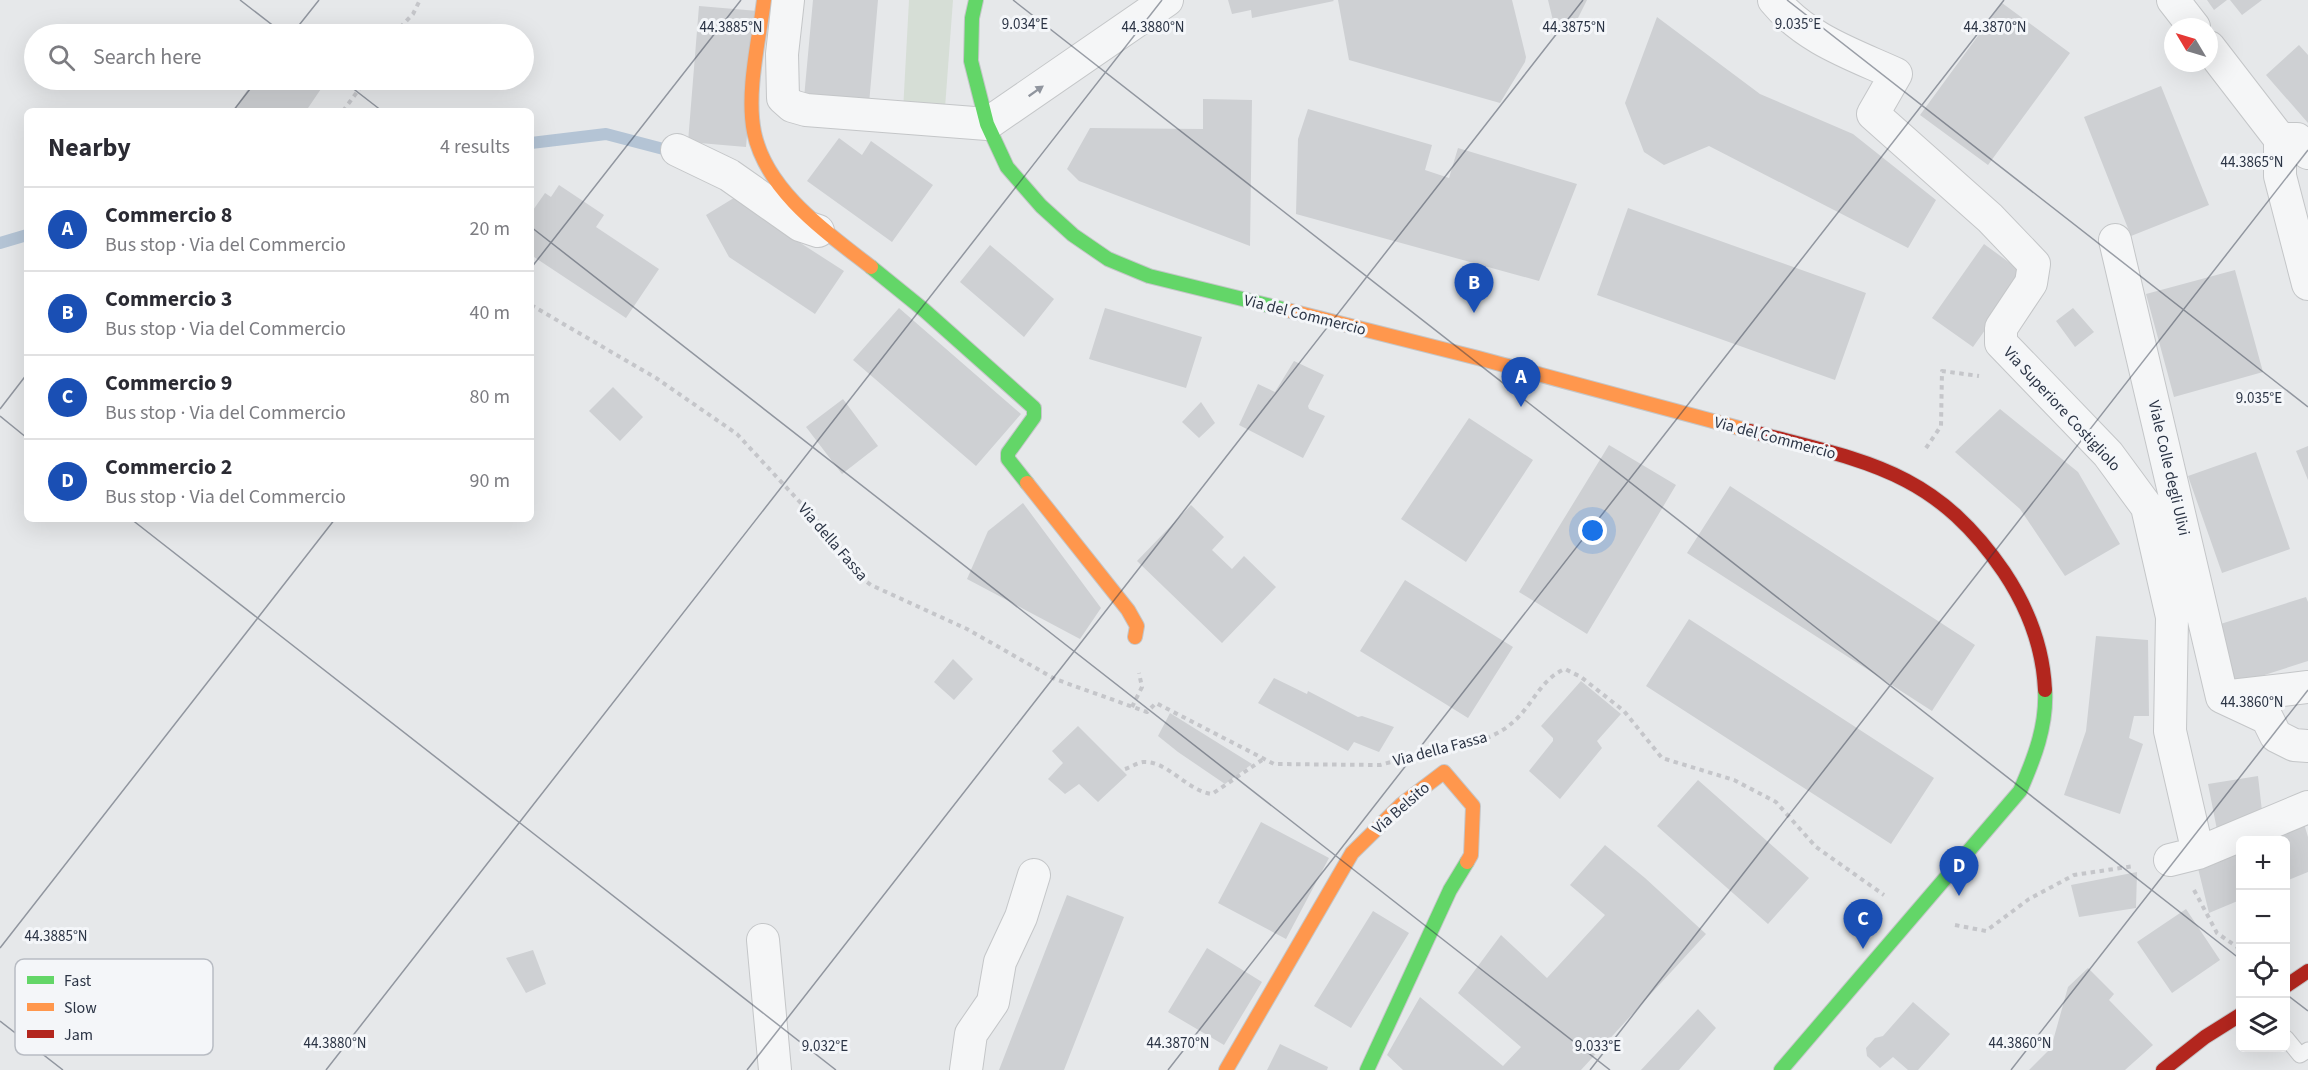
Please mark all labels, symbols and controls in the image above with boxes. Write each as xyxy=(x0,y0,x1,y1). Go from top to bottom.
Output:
text: 9.034°E xyxy=(1002,14,1048,35)
text: 9.035°E xyxy=(1775,14,1821,35)
text: 44.3885°N xyxy=(699,17,763,38)
text: 44.3880°N xyxy=(1121,17,1185,38)
text: 44.3875°N xyxy=(1542,17,1606,38)
text: 44.3870°N xyxy=(1963,17,2027,38)
north arrow xyxy=(2164,18,2218,72)
search box xyxy=(24,24,534,90)
icon: search xyxy=(45,41,78,74)
text: Search here xyxy=(93,41,201,73)
one-way arrow xyxy=(1027,85,1043,97)
text: Nearby xyxy=(48,129,131,166)
text: 4 results xyxy=(440,133,510,161)
text: 44.3865°N xyxy=(2220,152,2284,173)
text: Commercio 8 xyxy=(105,199,232,231)
text: A xyxy=(62,215,73,243)
text: 20 m xyxy=(470,215,510,243)
text: Bus stop · Via del Commercio xyxy=(105,231,346,259)
pin: B xyxy=(1454,264,1494,313)
text: Commercio 3 xyxy=(105,283,232,315)
street label: Via del Commercio xyxy=(1242,289,1368,341)
text: B xyxy=(61,299,74,327)
text: 40 m xyxy=(470,299,510,327)
text: Bus stop · Via del Commercio xyxy=(105,315,346,343)
street label: Via Superiore Costigliolo xyxy=(1998,342,2126,476)
pin: A xyxy=(1502,358,1540,407)
text: Commercio 9 xyxy=(105,367,232,399)
text: C xyxy=(62,383,73,411)
text: 80 m xyxy=(470,383,510,411)
text: 9.035°E xyxy=(2236,388,2282,409)
street label: Viale Colle degli Ulivi xyxy=(2143,398,2195,538)
text: Bus stop · Via del Commercio xyxy=(105,399,346,427)
street label: Via del Commercio xyxy=(1712,411,1838,465)
text: Commercio 2 xyxy=(105,451,232,483)
text: D xyxy=(61,467,74,495)
text: 90 m xyxy=(470,467,510,495)
text: Bus stop · Via del Commercio xyxy=(105,483,346,511)
street label: Via della Fassa xyxy=(793,498,873,586)
your location xyxy=(1578,516,1607,545)
text: 44.3860°N xyxy=(2220,692,2284,713)
street label: Via della Fassa xyxy=(1391,726,1489,772)
street label: Via Belsito xyxy=(1368,777,1434,839)
map controls xyxy=(2236,836,2290,1052)
button: + xyxy=(2236,836,2290,890)
pin: D xyxy=(1940,846,1978,896)
button: − xyxy=(2236,890,2290,944)
pin: C xyxy=(1844,900,1882,949)
text: 44.3885°N xyxy=(24,926,88,947)
button: locate xyxy=(2236,944,2290,998)
legend xyxy=(15,959,213,1055)
text: Fast xyxy=(64,970,92,992)
text: Slow xyxy=(64,997,97,1019)
button: layers xyxy=(2236,998,2290,1052)
text: Jam xyxy=(64,1024,93,1046)
text: 44.3880°N xyxy=(303,1033,367,1054)
text: 44.3870°N xyxy=(1146,1033,1210,1054)
text: 44.3860°N xyxy=(1988,1033,2052,1054)
text: 9.032°E xyxy=(802,1036,848,1057)
text: 9.033°E xyxy=(1575,1036,1621,1057)

